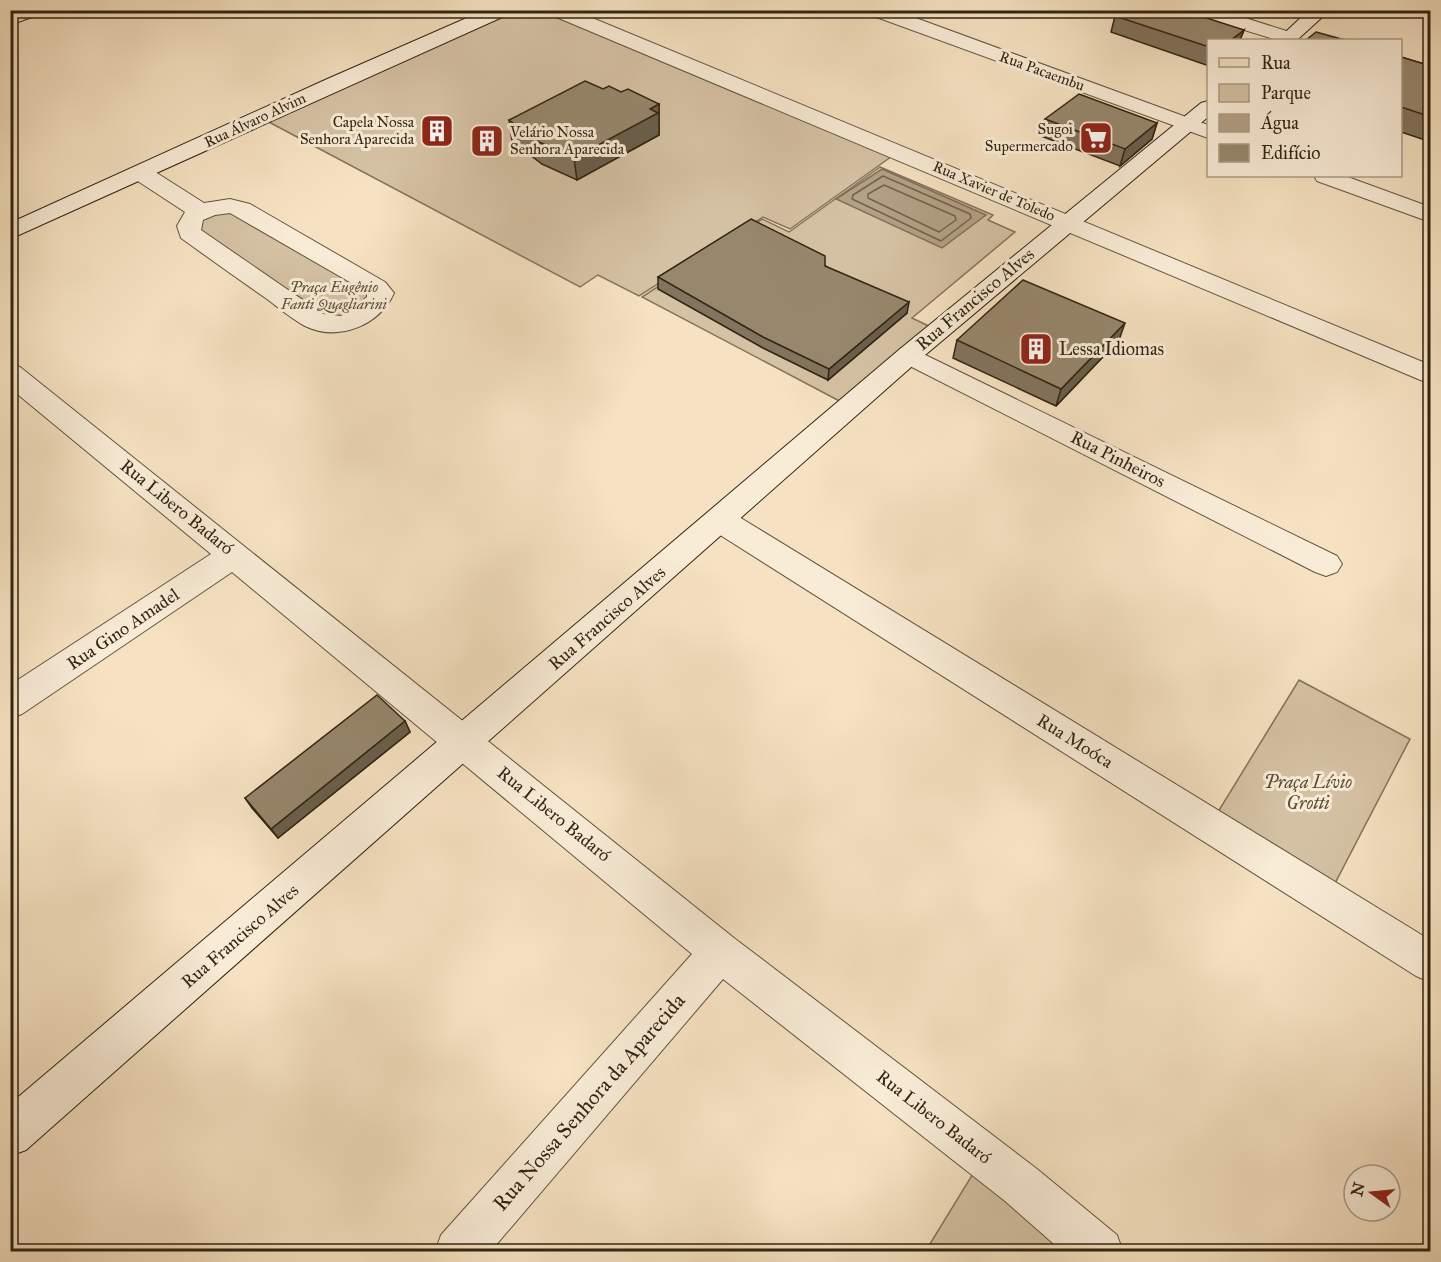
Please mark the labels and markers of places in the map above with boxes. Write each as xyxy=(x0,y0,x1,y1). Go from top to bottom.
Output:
place label: Capela Nossa Senhora Aparecida xyxy=(300,113,415,148)
building icon: Capela Nossa Senhora Aparecida xyxy=(419,113,455,149)
place label: Sugoi Supermercado xyxy=(985,120,1073,155)
supermarket icon: Sugoi Supermercado xyxy=(1078,120,1114,156)
building icon: Velário Nossa Senhora Aparecida xyxy=(469,123,505,159)
place label: Velário Nossa Senhora Aparecida xyxy=(509,123,625,158)
building icon: Lessa Idiomas xyxy=(1018,331,1054,367)
place label: Lessa Idiomas xyxy=(1059,338,1164,360)

